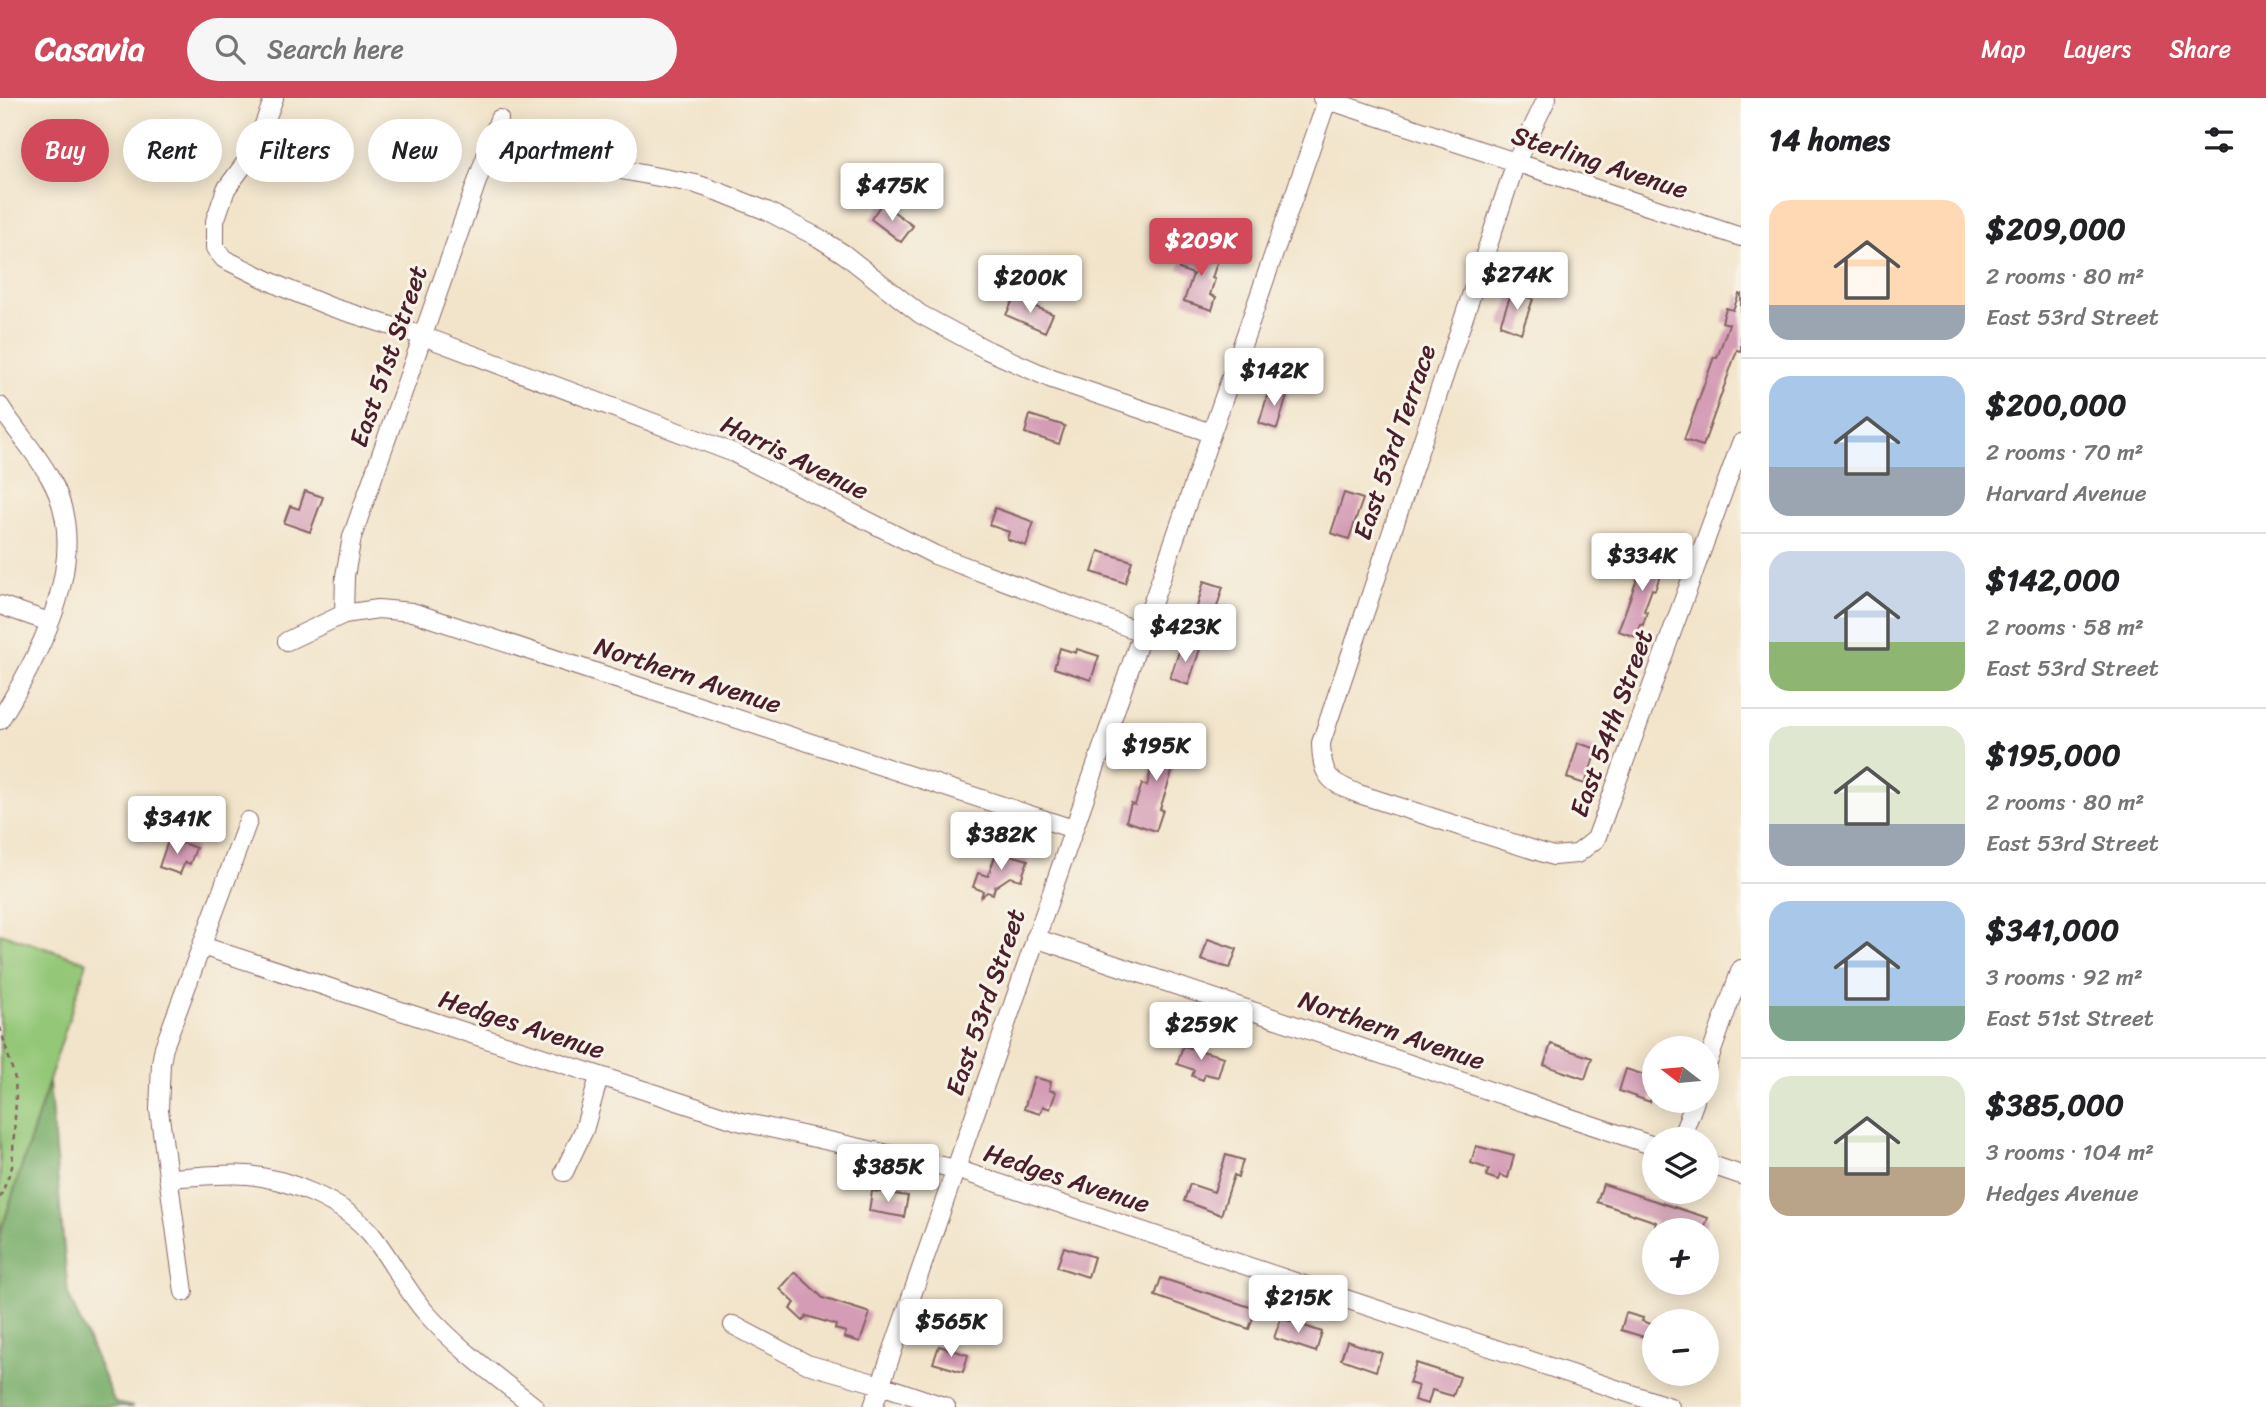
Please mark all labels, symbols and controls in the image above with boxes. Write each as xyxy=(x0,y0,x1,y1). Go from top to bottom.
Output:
search box xyxy=(187,18,677,81)
text: Casavia xyxy=(35,20,145,78)
text: Search here xyxy=(267,26,404,72)
text: Map xyxy=(1981,28,2026,70)
text: Layers xyxy=(2064,28,2131,70)
text: Share xyxy=(2169,28,2231,70)
icon: search xyxy=(211,30,249,68)
street label: Sterling Avenue xyxy=(1506,112,1694,212)
text: 14 homes xyxy=(1769,113,1890,167)
chip: Buy xyxy=(21,119,109,182)
chip: Rent xyxy=(123,119,222,182)
chip: Filters xyxy=(236,119,354,182)
chip: New xyxy=(368,119,462,182)
chip: Apartment xyxy=(476,119,637,182)
icon: filters xyxy=(2200,121,2238,159)
pin: $475K xyxy=(843,164,941,223)
text: $475K xyxy=(856,165,928,206)
text: $209,000 xyxy=(1986,202,2126,256)
pin: $209K xyxy=(1152,218,1250,278)
text: $209K xyxy=(1165,220,1237,261)
icon: home xyxy=(1825,228,1909,312)
pin: $274K xyxy=(1468,252,1566,312)
text: $274K xyxy=(1482,254,1552,295)
pin: $200K xyxy=(981,256,1079,315)
text: 2 rooms · 80 m² xyxy=(1986,256,2144,297)
text: $200K xyxy=(994,257,1066,298)
street label: East 51st Street xyxy=(335,259,441,453)
text: East 53rd Street xyxy=(1986,297,2159,338)
street label: East 53rd Terrace xyxy=(1339,338,1449,546)
pin: $142K xyxy=(1225,348,1323,408)
text: $142K xyxy=(1241,350,1307,391)
text: $200,000 xyxy=(1986,378,2126,432)
street label: Harris Avenue xyxy=(713,401,877,513)
icon: home xyxy=(1825,404,1909,488)
text: 2 rooms · 70 m² xyxy=(1986,432,2144,473)
text: Harvard Avenue xyxy=(1986,473,2147,514)
pin: $334K xyxy=(1593,533,1691,593)
text: $334K xyxy=(1607,535,1677,576)
text: $142,000 xyxy=(1986,553,2120,607)
icon: home xyxy=(1825,579,1909,663)
pin: $423K xyxy=(1136,604,1234,664)
text: $423K xyxy=(1150,606,1220,647)
text: 2 rooms · 58 m² xyxy=(1986,607,2144,648)
street label: Northern Avenue xyxy=(588,623,788,727)
street label: East 54th Street xyxy=(1556,623,1666,823)
text: East 53rd Street xyxy=(1986,648,2159,689)
pin: $195K xyxy=(1107,724,1205,783)
text: $195K xyxy=(1122,725,1190,766)
text: $195,000 xyxy=(1986,728,2121,782)
icon: home xyxy=(1825,754,1909,838)
text: 2 rooms · 80 m² xyxy=(1986,782,2144,823)
pin: $341K xyxy=(128,796,226,856)
text: $341K xyxy=(144,798,210,839)
pin: $382K xyxy=(952,812,1050,872)
text: $382K xyxy=(966,814,1036,855)
text: East 53rd Street xyxy=(1986,823,2159,864)
street label: East 53rd Street xyxy=(931,902,1039,1102)
text: $341,000 xyxy=(1986,903,2119,957)
icon: home xyxy=(1825,929,1909,1013)
text: 3 rooms · 92 m² xyxy=(1986,957,2143,998)
street label: Hedges Avenue xyxy=(433,975,611,1073)
street label: Northern Avenue xyxy=(1292,977,1492,1083)
text: East 51st Street xyxy=(1986,998,2154,1039)
pin: $259K xyxy=(1152,1002,1250,1062)
text: $259K xyxy=(1166,1004,1236,1045)
north arrow xyxy=(1642,1036,1718,1113)
map controls xyxy=(1642,1036,1719,1386)
text: $385,000 xyxy=(1986,1078,2124,1132)
icon: home xyxy=(1825,1104,1909,1188)
button: layers xyxy=(1642,1127,1719,1204)
street label: Hedges Avenue xyxy=(978,1129,1156,1227)
text: 3 rooms · 104 m² xyxy=(1986,1132,2154,1173)
pin: $385K xyxy=(839,1144,937,1204)
text: $385K xyxy=(853,1146,923,1187)
text: Hedges Avenue xyxy=(1986,1173,2139,1214)
button: + xyxy=(1642,1218,1719,1295)
pin: $215K xyxy=(1249,1276,1347,1335)
text: $215K xyxy=(1265,1277,1331,1318)
pin: $565K xyxy=(902,1300,1000,1359)
text: $565K xyxy=(916,1301,986,1342)
button: − xyxy=(1642,1309,1719,1386)

